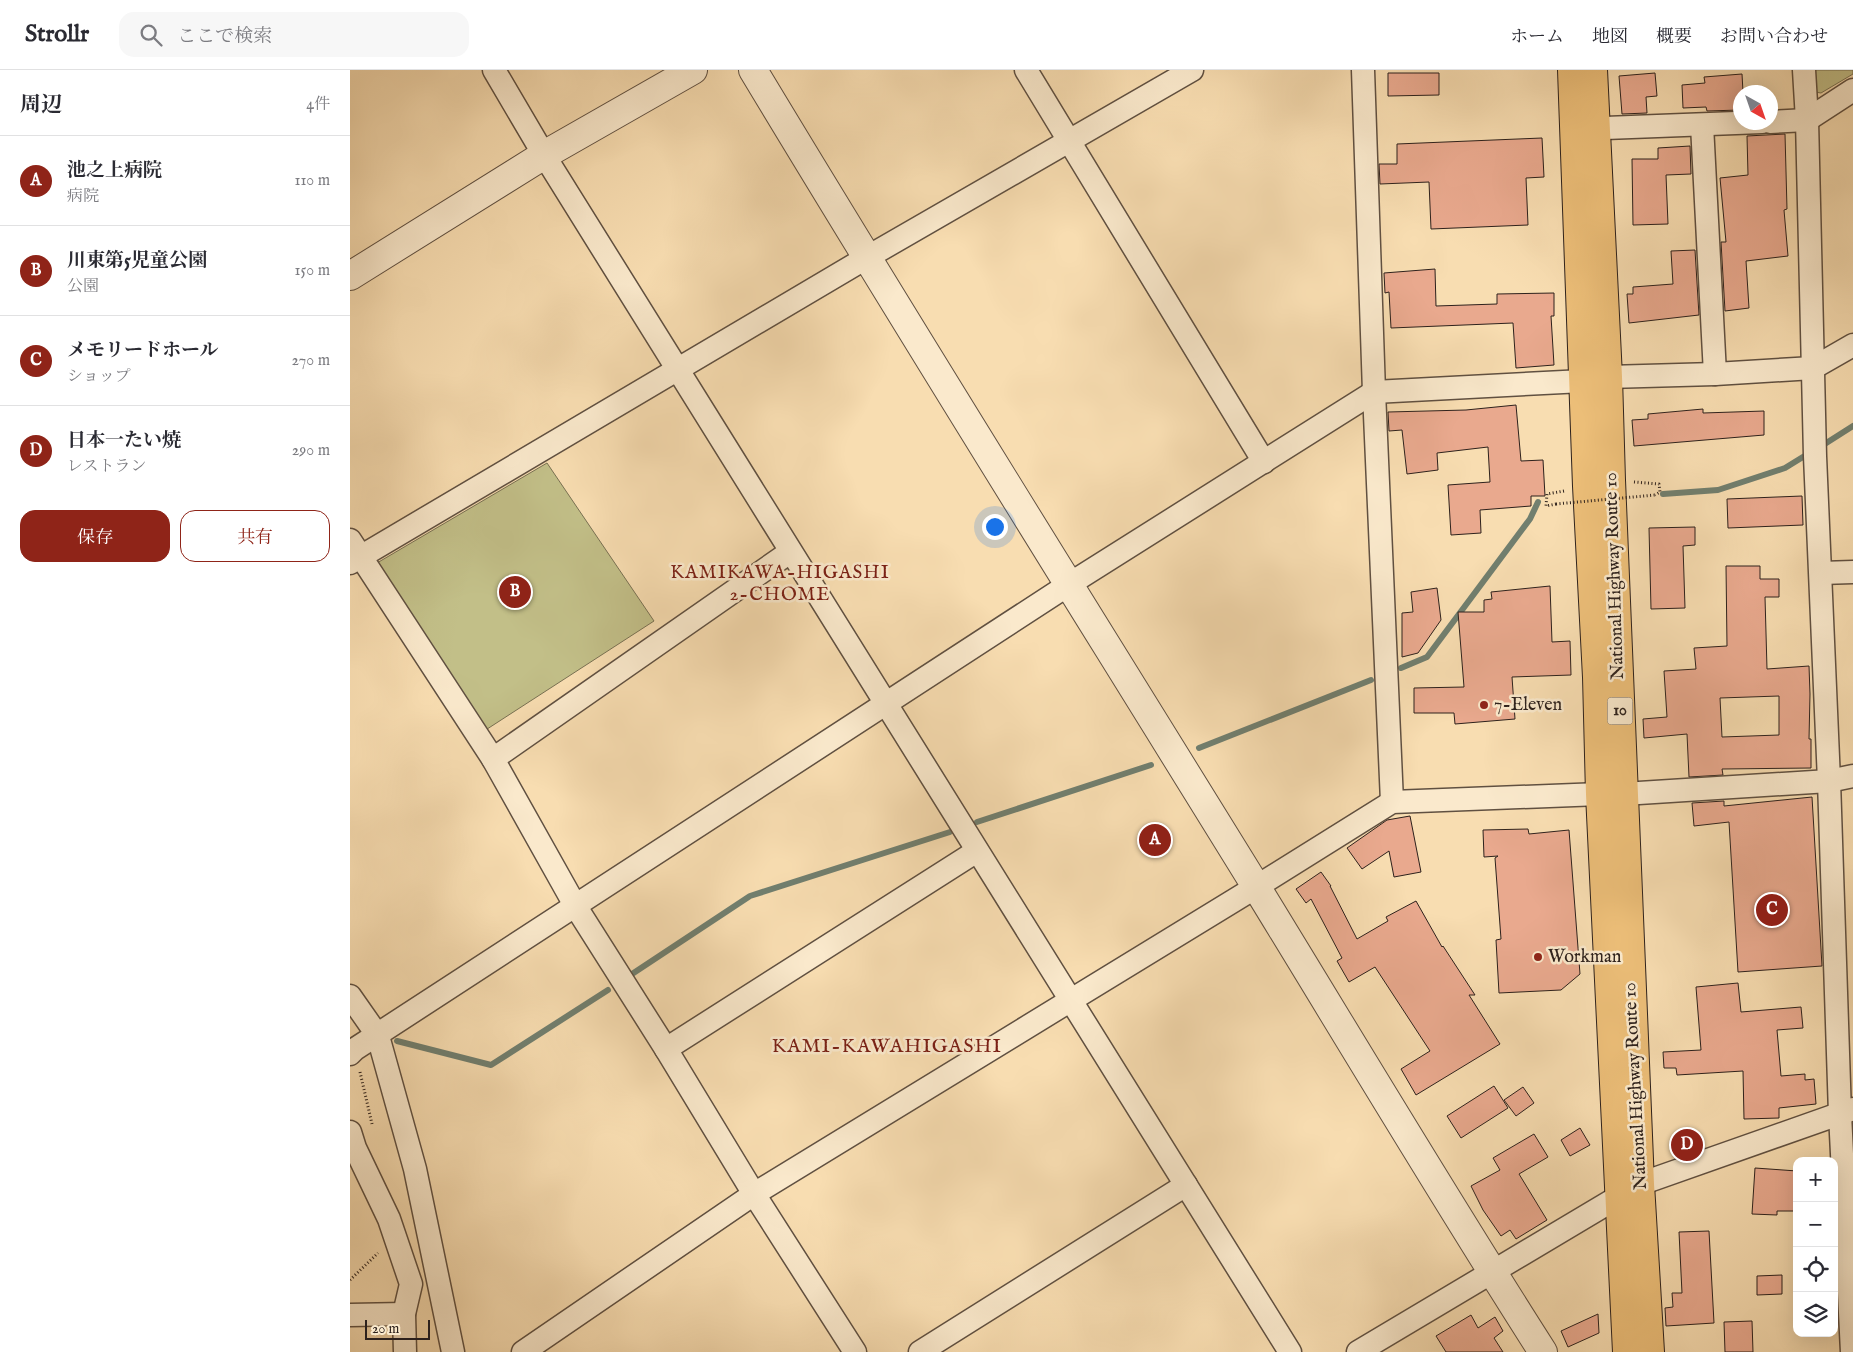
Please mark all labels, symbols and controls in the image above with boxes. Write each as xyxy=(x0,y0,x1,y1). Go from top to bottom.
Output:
search box xyxy=(119,12,469,57)
text: Strollr xyxy=(25,19,89,50)
icon: search xyxy=(137,21,165,49)
text: ここで検索 xyxy=(177,25,272,49)
text: ホーム xyxy=(1510,26,1564,49)
text: 地図 xyxy=(1592,26,1628,49)
text: 概要 xyxy=(1656,26,1692,49)
text: お問い合わせ xyxy=(1720,26,1828,49)
north arrow xyxy=(1733,85,1778,130)
text: 周辺 xyxy=(20,92,62,119)
text: 4件 xyxy=(306,95,330,115)
text: 池之上病院 xyxy=(67,159,162,183)
text: A xyxy=(31,171,41,191)
text: 110 m xyxy=(294,171,330,191)
text: 病院 xyxy=(67,187,99,207)
text: 川東第5児童公園 xyxy=(67,249,207,273)
text: B xyxy=(31,261,41,281)
text: 150 m xyxy=(295,261,330,281)
text: 公園 xyxy=(67,277,99,297)
text: メモリードホール xyxy=(67,339,219,363)
text: C xyxy=(30,351,42,371)
text: 270 m xyxy=(291,351,330,371)
text: ショップ xyxy=(67,367,131,387)
text: 日本一たい焼 xyxy=(67,429,181,453)
text: D xyxy=(30,441,42,461)
text: 290 m xyxy=(292,441,330,461)
text: レストラン xyxy=(67,457,147,477)
street label: National Highway Route 10 xyxy=(1600,472,1630,680)
button: 保存 xyxy=(20,510,170,562)
button: 共有 xyxy=(180,510,330,562)
your location xyxy=(982,514,1008,540)
district label: KAMIKAWA-HIGASHI 2-CHOME xyxy=(670,561,890,607)
pin: B xyxy=(499,573,531,611)
place label: 7-Eleven xyxy=(1494,694,1563,717)
road number: 10 xyxy=(1608,697,1632,724)
marker: 7-Eleven xyxy=(1478,699,1490,711)
pin: A xyxy=(1139,821,1171,859)
pin: C xyxy=(1756,891,1788,929)
place label: Workman xyxy=(1548,946,1622,969)
marker: Workman xyxy=(1532,951,1544,963)
street label: National Highway Route 10 xyxy=(1619,982,1653,1190)
district label: KAMI-KAWAHIGASHI xyxy=(772,1034,1002,1059)
pin: D xyxy=(1671,1126,1703,1164)
map controls xyxy=(1793,1157,1838,1337)
button: + xyxy=(1793,1157,1838,1202)
button: − xyxy=(1793,1202,1838,1247)
button: locate xyxy=(1793,1247,1838,1292)
button: layers xyxy=(1793,1292,1838,1337)
scale bar xyxy=(365,1317,430,1340)
text: 20 m xyxy=(372,1320,399,1338)

